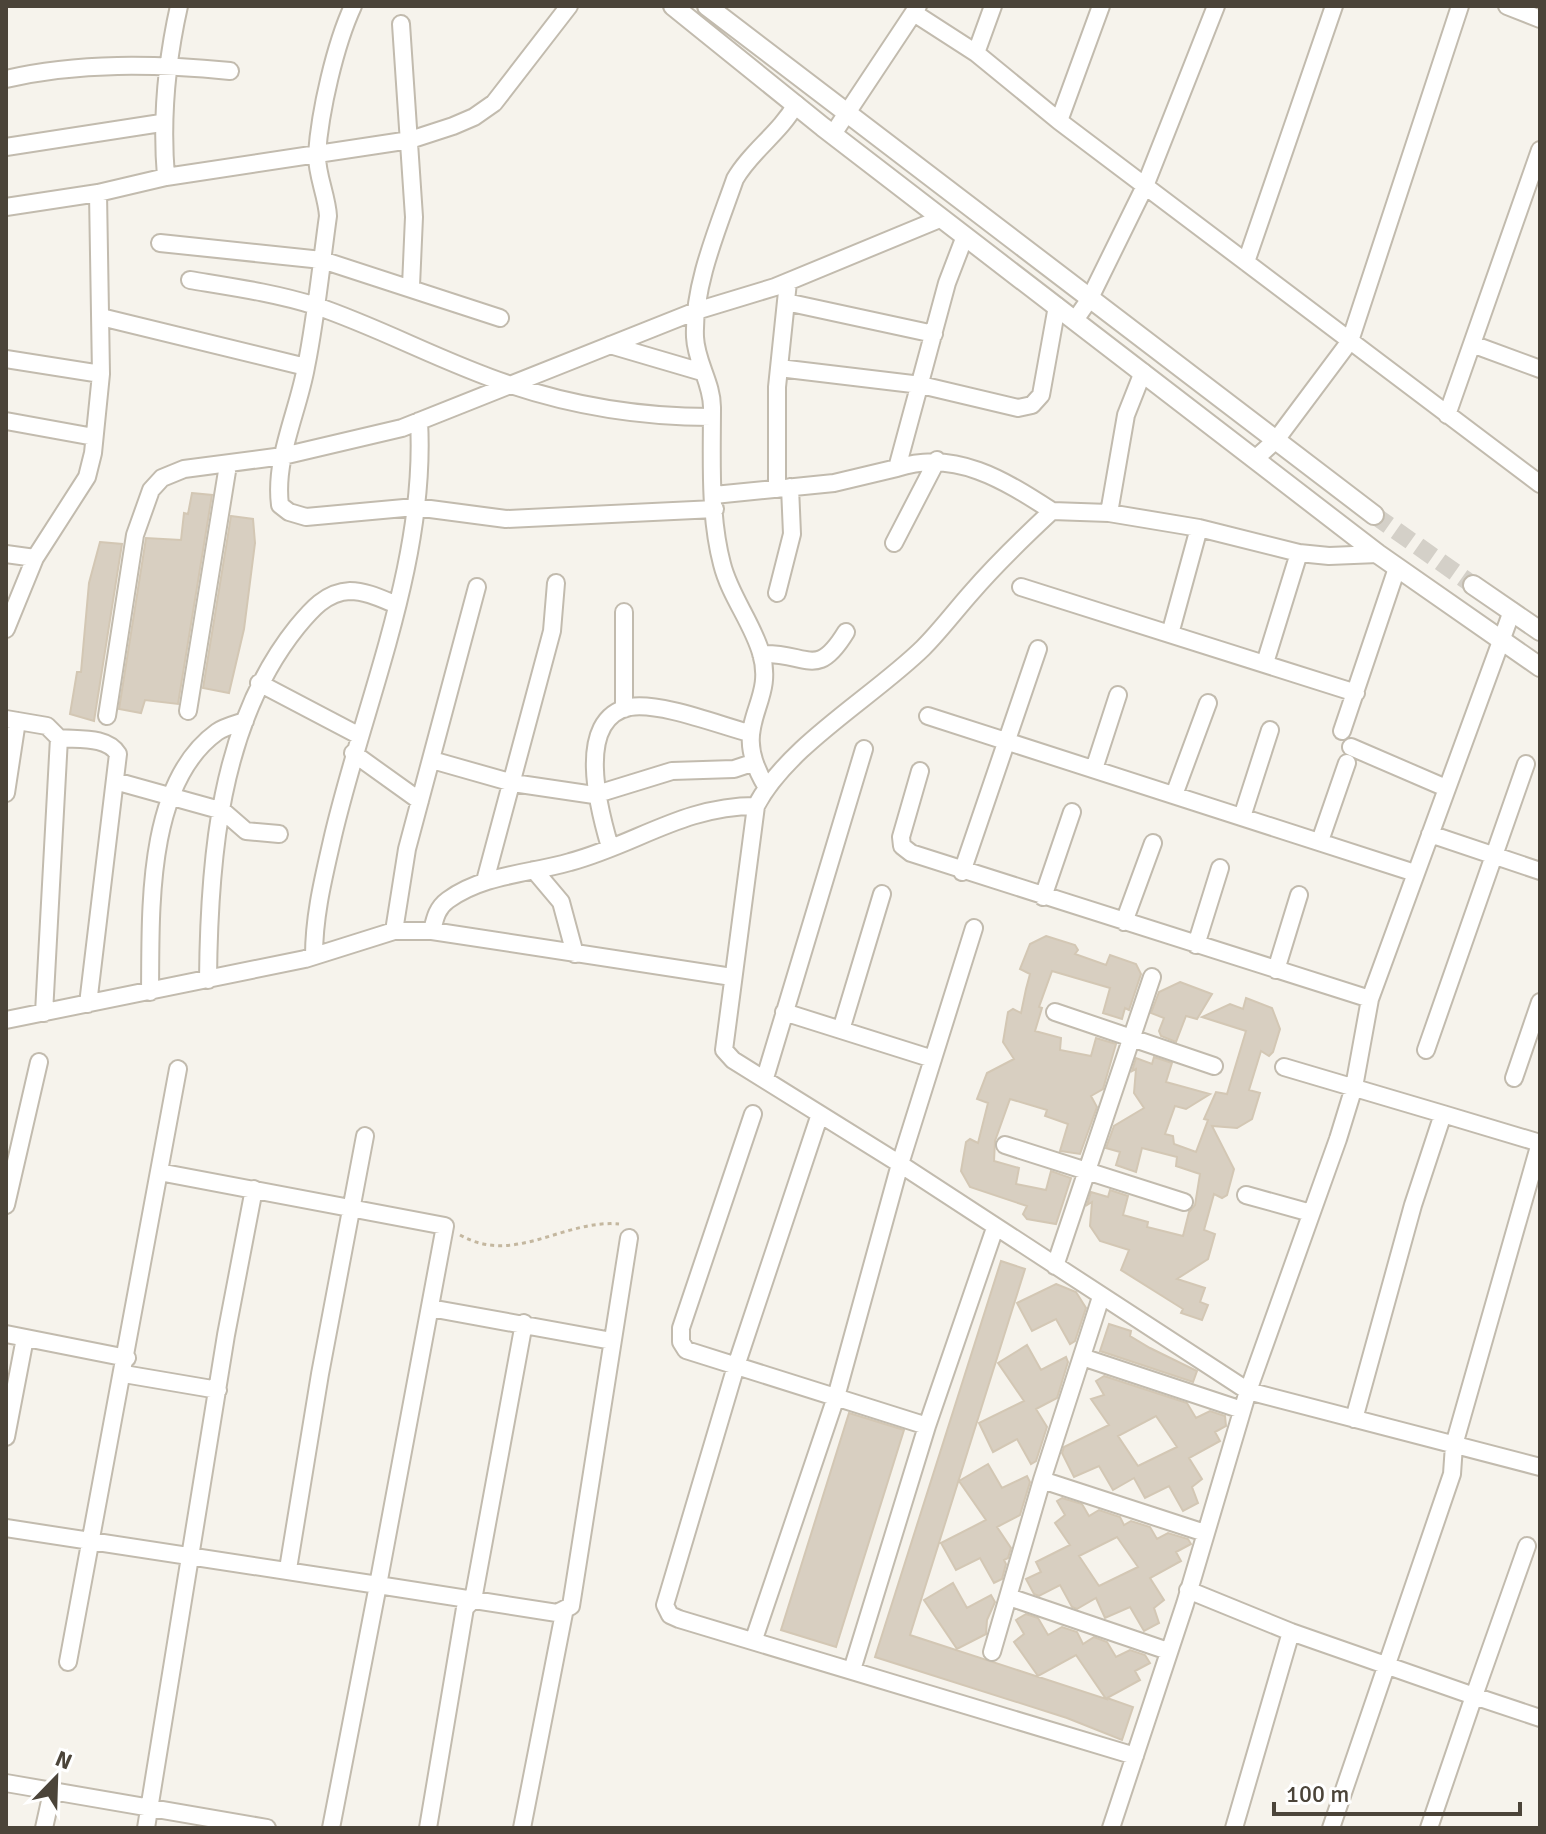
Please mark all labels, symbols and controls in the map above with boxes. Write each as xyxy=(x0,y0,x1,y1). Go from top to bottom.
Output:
north arrow xyxy=(16,1738,96,1818)
text: N xyxy=(51,1745,76,1775)
scale bar xyxy=(1274,1766,1520,1816)
text: 100 m xyxy=(1286,1779,1349,1809)

